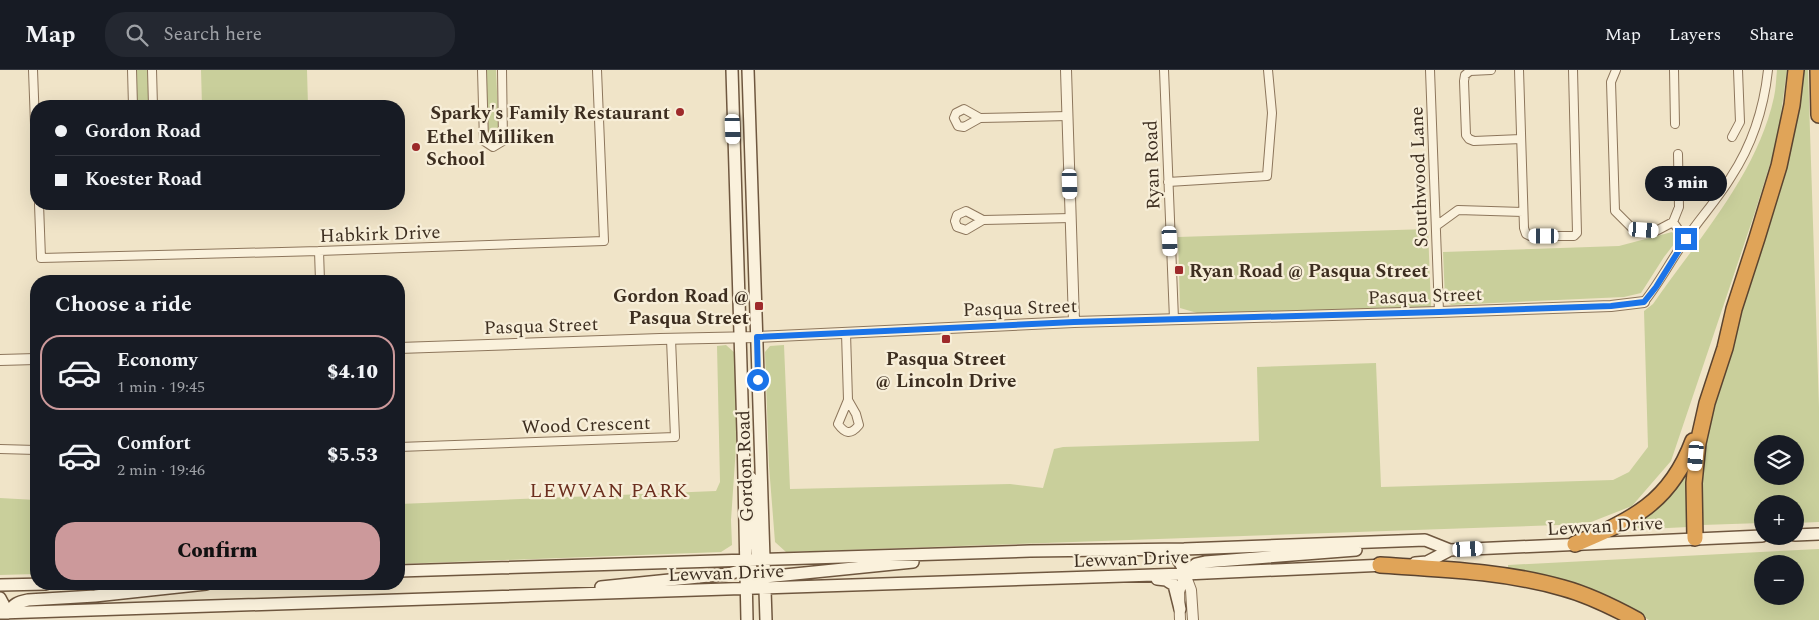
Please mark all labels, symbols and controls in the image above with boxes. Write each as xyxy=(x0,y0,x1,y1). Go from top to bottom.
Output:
search box xyxy=(105,12,455,57)
text: Map xyxy=(25,17,75,53)
text: Search here xyxy=(163,20,262,49)
icon: search xyxy=(123,21,151,49)
text: Map xyxy=(1605,21,1641,48)
text: Layers xyxy=(1669,21,1721,48)
text: Share xyxy=(1749,21,1794,48)
place label: Sparky's Family Restaurant xyxy=(430,99,670,128)
marker: Sparky's Family Restaurant xyxy=(674,106,686,118)
street label: Southwood Lane xyxy=(1403,106,1436,248)
car xyxy=(724,114,741,144)
text: Gordon Road xyxy=(85,117,201,146)
street label: Ryan Road xyxy=(1136,120,1169,210)
place label: Ethel Milliken School xyxy=(426,123,555,174)
marker: Ethel Milliken School xyxy=(410,141,422,153)
text: Koester Road xyxy=(85,165,202,194)
callout: 3 min xyxy=(1645,166,1727,202)
car xyxy=(1061,169,1078,199)
text: 3 min xyxy=(1664,171,1708,195)
street label: Habkirk Drive xyxy=(319,218,441,251)
car xyxy=(1628,221,1659,239)
car xyxy=(1161,226,1178,256)
route end xyxy=(1675,228,1697,250)
car xyxy=(1529,229,1559,244)
place label: Ryan Road @ Pasqua Street xyxy=(1189,257,1428,286)
marker: Ryan Road @ Pasqua Street xyxy=(1173,264,1185,276)
street label: Pasqua Street xyxy=(1367,280,1483,313)
place label: Gordon Road @ Pasqua Street xyxy=(613,282,749,333)
text: Choose a ride xyxy=(55,288,192,321)
street label: Pasqua Street xyxy=(962,292,1078,325)
marker: Gordon Road @ Pasqua Street xyxy=(753,300,765,312)
street label: Pasqua Street xyxy=(483,310,599,343)
marker: Pasqua Street @ Lincoln Drive xyxy=(940,333,952,345)
place label: Pasqua Street @ Lincoln Drive xyxy=(876,345,1016,396)
text: Economy xyxy=(117,346,198,375)
icon: car xyxy=(57,350,102,395)
text: $4.10 xyxy=(327,358,378,387)
route start xyxy=(747,369,769,391)
text: 1 min · 19:45 xyxy=(117,375,205,399)
street label: Wood Crescent xyxy=(521,409,651,442)
street label: Gordon Road xyxy=(729,410,762,522)
text: Comfort xyxy=(117,429,191,458)
icon: car xyxy=(57,433,102,478)
map controls xyxy=(1754,435,1804,605)
button: layers xyxy=(1754,435,1804,485)
car xyxy=(1687,440,1704,472)
text: $5.53 xyxy=(327,441,378,470)
text: 2 min · 19:46 xyxy=(117,458,205,482)
district label: LEWVAN PARK xyxy=(529,476,689,506)
button: + xyxy=(1754,495,1804,545)
street label: Lewvan Drive xyxy=(1546,509,1664,544)
button: Confirm xyxy=(55,522,380,580)
car xyxy=(1452,541,1483,557)
street label: Lewvan Drive xyxy=(1072,543,1190,576)
button: − xyxy=(1754,555,1804,605)
street label: Lewvan Drive xyxy=(667,557,785,590)

